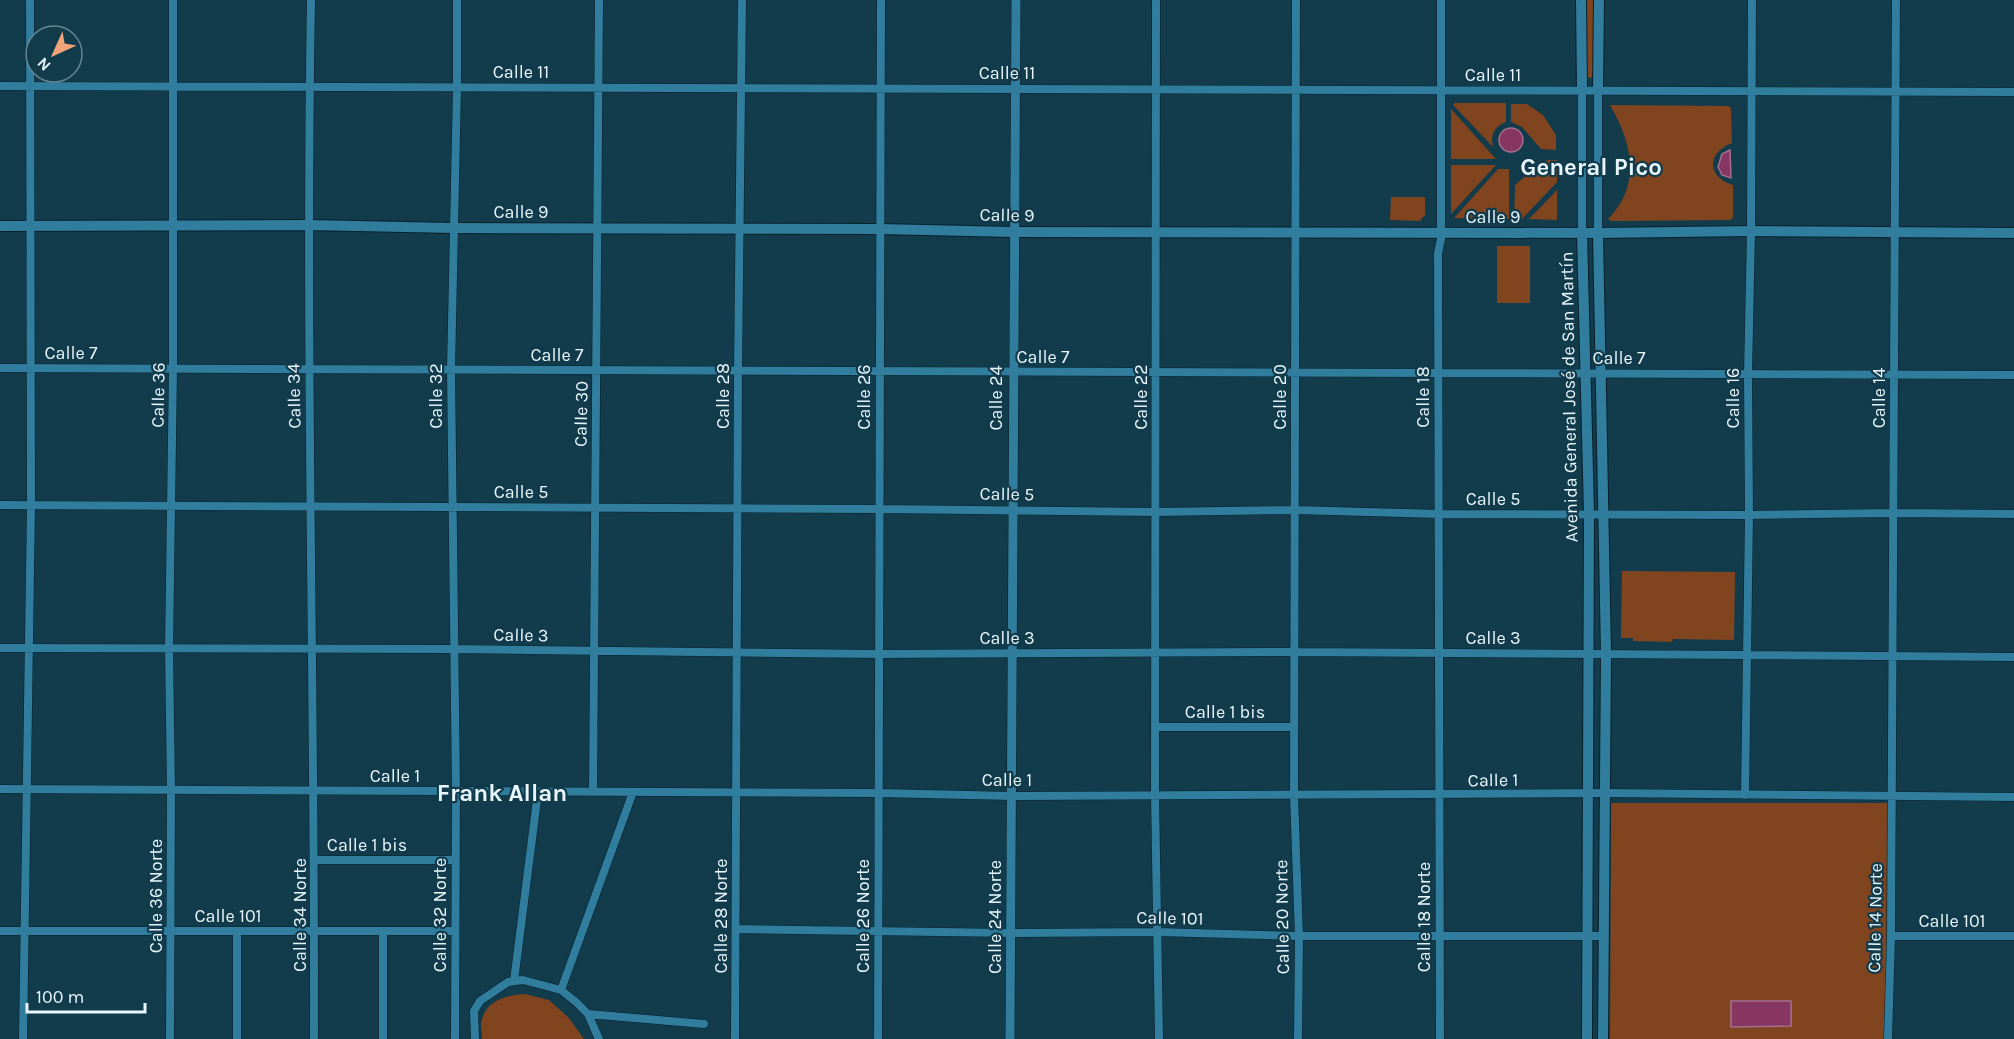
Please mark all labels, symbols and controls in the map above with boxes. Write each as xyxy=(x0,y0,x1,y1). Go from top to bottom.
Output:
north arrow xyxy=(24,24,84,84)
text: N xyxy=(33,53,55,75)
street label: Calle 11 xyxy=(493,61,549,83)
street label: Calle 11 xyxy=(979,62,1035,84)
street label: Calle 11 xyxy=(1465,64,1521,86)
district label: General Pico xyxy=(1520,153,1662,181)
street label: Calle 9 xyxy=(494,201,548,223)
street label: Calle 9 xyxy=(979,204,1035,226)
street label: Calle 9 xyxy=(1466,206,1520,228)
street label: Avenida General José de San Martín xyxy=(1555,251,1583,543)
street label: Calle 7 xyxy=(45,342,98,364)
street label: Calle 7 xyxy=(531,344,584,366)
street label: Calle 7 xyxy=(1017,346,1070,368)
street label: Calle 7 xyxy=(1593,347,1646,369)
street label: Calle 36 xyxy=(146,362,170,428)
street label: Calle 34 xyxy=(282,363,306,429)
street label: Calle 32 xyxy=(425,363,447,429)
street label: Calle 28 xyxy=(712,363,734,429)
street label: Calle 26 xyxy=(853,364,875,430)
street label: Calle 22 xyxy=(1130,364,1152,430)
street label: Calle 20 xyxy=(1269,364,1291,430)
street label: Calle 24 xyxy=(985,365,1007,431)
street label: Calle 18 xyxy=(1412,366,1434,428)
street label: Calle 16 xyxy=(1722,368,1744,428)
street label: Calle 14 xyxy=(1868,368,1890,428)
street label: Calle 30 xyxy=(569,381,593,447)
street label: Calle 5 xyxy=(494,481,548,503)
street label: Calle 5 xyxy=(979,483,1035,505)
street label: Calle 5 xyxy=(1466,488,1520,510)
street label: Calle 3 xyxy=(493,624,549,646)
street label: Calle 3 xyxy=(979,627,1035,649)
street label: Calle 3 xyxy=(1465,627,1521,649)
street label: Calle 1 bis xyxy=(1185,701,1265,723)
street label: Calle 1 xyxy=(370,765,420,787)
street label: Calle 1 xyxy=(982,769,1032,791)
street label: Calle 1 xyxy=(1468,769,1518,791)
district label: Frank Allan xyxy=(437,779,567,807)
street label: Calle 1 bis xyxy=(327,834,407,856)
street label: Calle 36 Norte xyxy=(145,839,167,953)
street label: Calle 34 Norte xyxy=(289,858,311,972)
street label: Calle 32 Norte xyxy=(429,858,451,972)
street label: Calle 28 Norte xyxy=(710,859,732,973)
street label: Calle 26 Norte xyxy=(852,859,874,973)
street label: Calle 24 Norte xyxy=(984,860,1006,974)
street label: Calle 20 Norte xyxy=(1270,860,1294,974)
street label: Calle 18 Norte xyxy=(1413,862,1435,972)
street label: Calle 14 Norte xyxy=(1863,863,1887,973)
street label: Calle 101 xyxy=(194,905,262,927)
street label: Calle 101 xyxy=(1136,906,1204,930)
street label: Calle 101 xyxy=(1918,910,1986,932)
scale bar xyxy=(27,976,146,1014)
text: 100 m xyxy=(36,986,84,1008)

